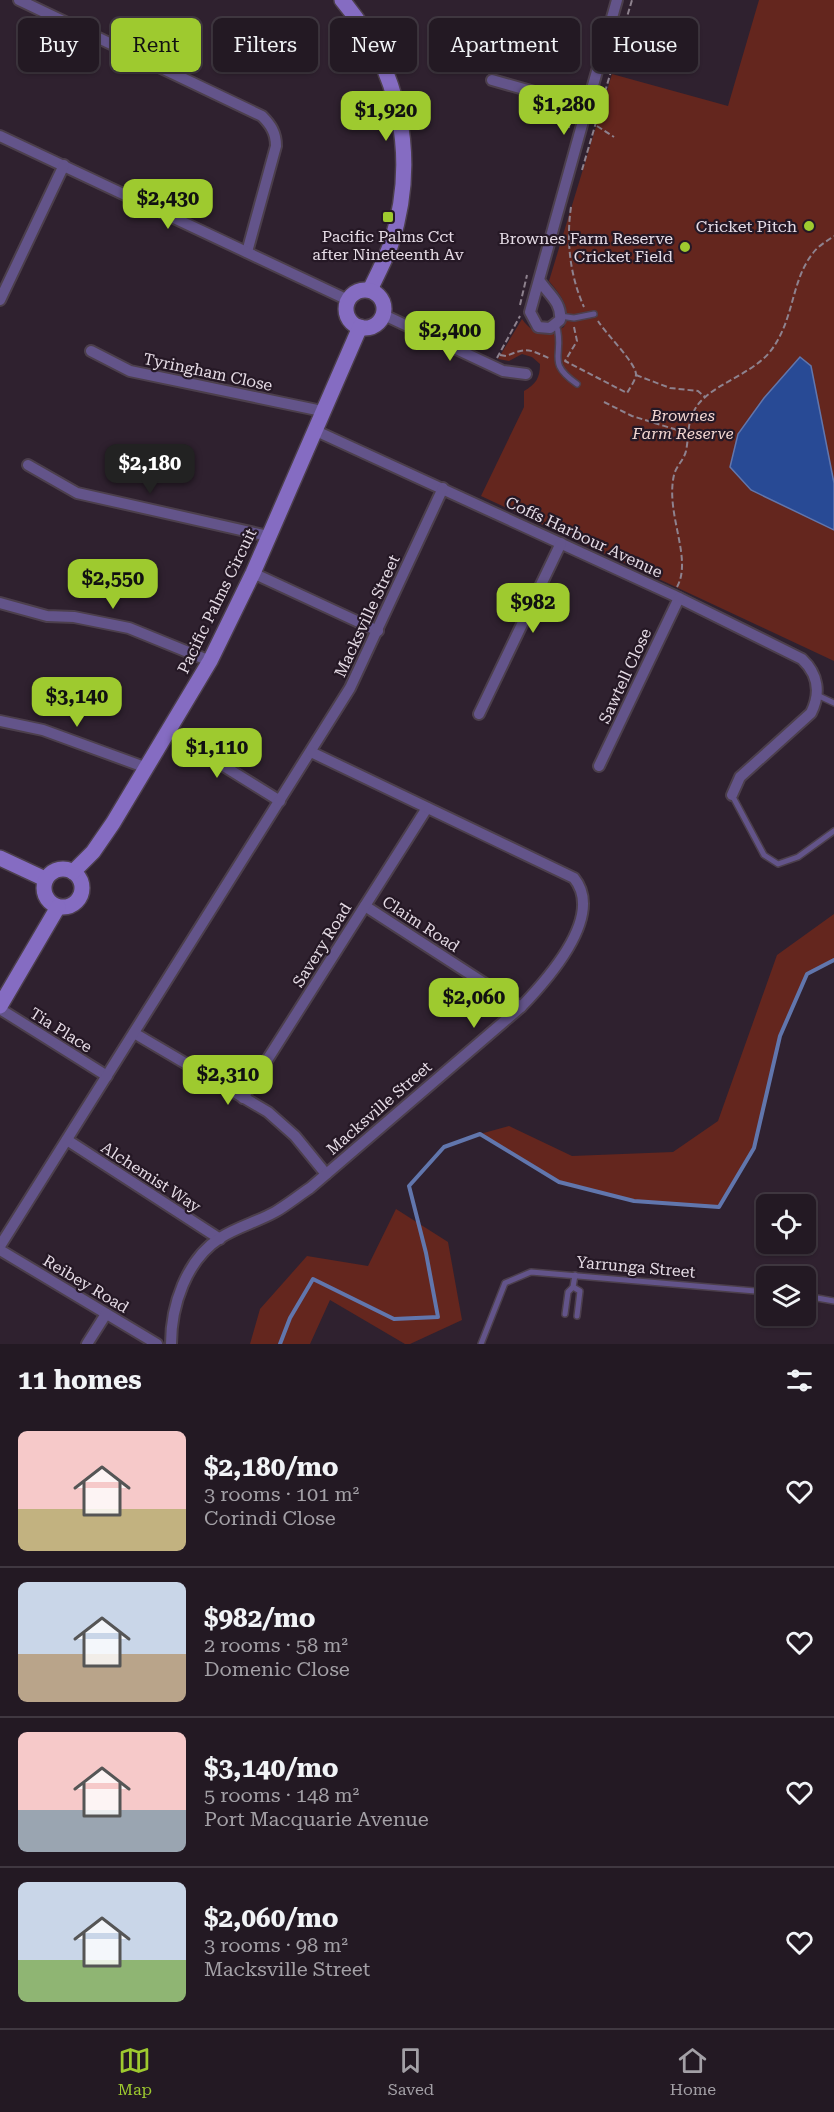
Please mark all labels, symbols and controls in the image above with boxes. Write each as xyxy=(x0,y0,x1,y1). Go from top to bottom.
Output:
chip: Buy xyxy=(18,18,99,72)
chip: Rent xyxy=(111,18,201,72)
chip: Filters xyxy=(213,18,318,72)
chip: New xyxy=(330,18,417,72)
chip: Apartment xyxy=(429,18,580,72)
chip: House xyxy=(592,18,698,72)
pin: $1,280 xyxy=(515,85,613,136)
pin: $1,920 xyxy=(337,91,435,142)
text: $1,280 xyxy=(533,92,595,116)
text: $1,920 xyxy=(355,98,417,122)
pin: $2,430 xyxy=(119,179,217,230)
text: $2,430 xyxy=(137,186,199,210)
marker: Pacific Palms Cct after Nineteenth Av xyxy=(381,210,395,224)
place label: Cricket Pitch xyxy=(696,217,797,236)
marker: Cricket Pitch xyxy=(802,219,816,233)
place label: Pacific Palms Cct after Nineteenth Av xyxy=(312,227,465,264)
place label: Brownes Farm Reserve Cricket Field xyxy=(499,229,673,266)
marker: Brownes Farm Reserve Cricket Field xyxy=(678,240,692,254)
pin: $2,400 xyxy=(401,311,499,362)
text: $2,400 xyxy=(419,318,481,342)
street label: Tyringham Close xyxy=(142,349,274,395)
park label: Brownes Farm Reserve xyxy=(631,406,734,443)
pin: $2,180 xyxy=(101,444,199,495)
text: $2,180 xyxy=(119,451,181,475)
street label: Coffs Harbour Avenue xyxy=(503,492,666,582)
street label: Pacific Palms Circuit xyxy=(174,525,260,677)
street label: Macksville Street xyxy=(330,552,404,680)
pin: $2,550 xyxy=(64,559,162,610)
text: $2,550 xyxy=(82,566,144,590)
pin: $982 xyxy=(497,583,569,634)
text: $982 xyxy=(511,590,555,614)
street label: Sawtell Close xyxy=(595,625,655,727)
pin: $3,140 xyxy=(28,677,126,728)
text: $3,140 xyxy=(46,684,108,708)
pin: $1,110 xyxy=(168,728,266,779)
text: $1,110 xyxy=(186,735,248,759)
street label: Claim Road xyxy=(379,892,463,956)
street label: Savery Road xyxy=(289,899,355,991)
pin: $2,060 xyxy=(425,978,523,1029)
text: $2,060 xyxy=(443,985,505,1009)
street label: Tia Place xyxy=(26,1003,96,1057)
pin: $2,310 xyxy=(179,1055,277,1106)
street label: Macksville Street xyxy=(323,1057,435,1159)
text: $2,310 xyxy=(197,1062,259,1086)
street label: Alchemist Way xyxy=(98,1138,205,1217)
map controls xyxy=(756,1194,816,1326)
button: locate xyxy=(756,1194,816,1254)
street label: Reibey Road xyxy=(40,1251,132,1317)
street label: Yarrunga Street xyxy=(576,1252,696,1282)
button: layers xyxy=(756,1266,816,1326)
icon: filters xyxy=(783,1364,816,1397)
text: 11 homes xyxy=(18,1365,142,1395)
text: $2,180/mo xyxy=(204,1452,339,1482)
icon: home xyxy=(66,1455,138,1527)
icon: heart xyxy=(783,1475,816,1508)
text: 3 rooms · 101 m² xyxy=(204,1482,359,1506)
text: Corindi Close xyxy=(204,1506,336,1530)
text: $982/mo xyxy=(204,1603,316,1633)
icon: home xyxy=(66,1606,138,1678)
icon: heart xyxy=(783,1626,816,1659)
text: 2 rooms · 58 m² xyxy=(204,1633,348,1657)
text: Domenic Close xyxy=(204,1657,350,1681)
text: $3,140/mo xyxy=(204,1753,339,1783)
icon: home xyxy=(66,1756,138,1828)
icon: heart xyxy=(783,1776,816,1809)
text: 5 rooms · 148 m² xyxy=(204,1783,359,1807)
text: Port Macquarie Avenue xyxy=(204,1807,429,1831)
text: $2,060/mo xyxy=(204,1903,339,1933)
icon: home xyxy=(66,1906,138,1978)
icon: heart xyxy=(783,1926,816,1959)
text: 3 rooms · 98 m² xyxy=(204,1933,348,1957)
text: Macksville Street xyxy=(204,1957,370,1981)
tab: Map xyxy=(118,2044,152,2099)
tab: Saved xyxy=(388,2044,434,2099)
tab: Home xyxy=(670,2044,716,2099)

